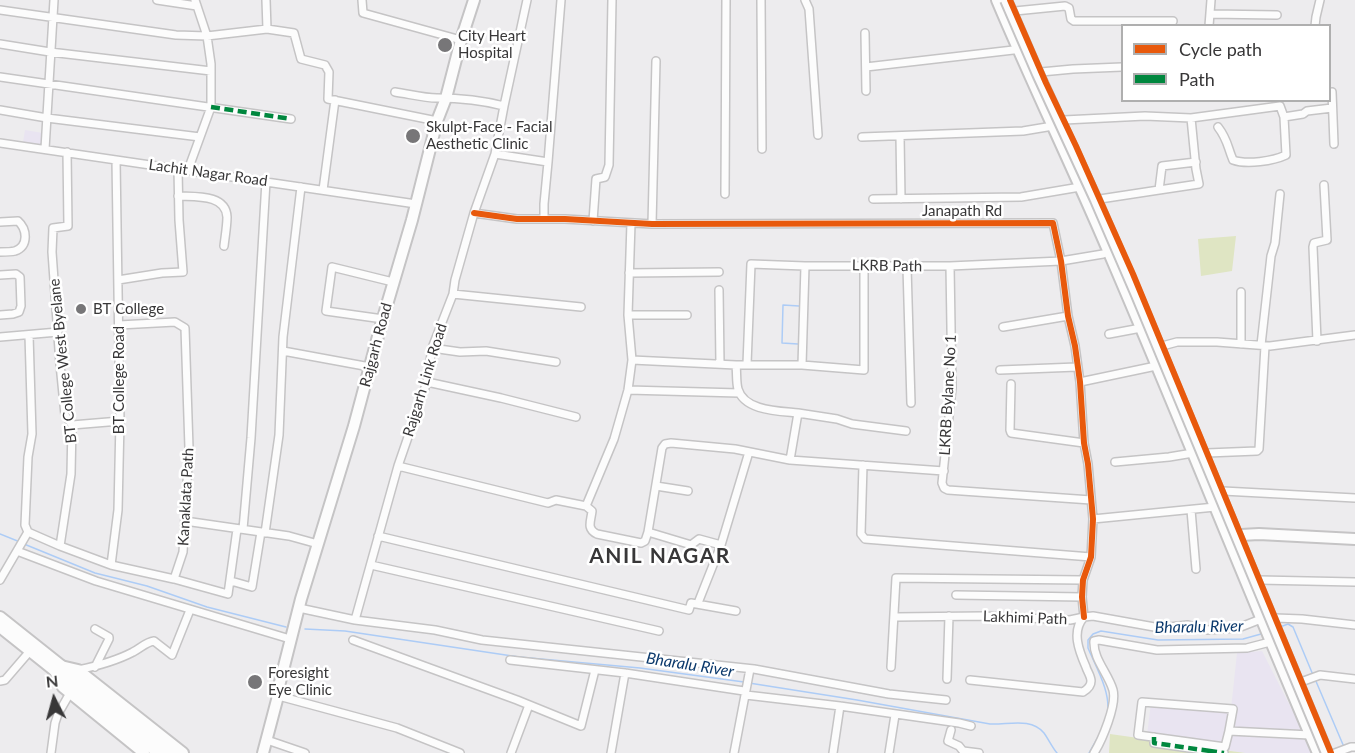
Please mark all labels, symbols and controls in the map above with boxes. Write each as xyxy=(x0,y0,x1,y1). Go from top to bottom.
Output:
legend xyxy=(1121,24,1331,102)
place label: City Heart Hospital xyxy=(458,27,526,62)
marker: City Heart Hospital xyxy=(436,36,454,54)
text: Cycle path xyxy=(1179,38,1262,60)
text: Path xyxy=(1179,68,1215,90)
place label: Skulpt-Face - Facial Aesthetic Clinic xyxy=(426,118,552,153)
marker: Skulpt-Face - Facial Aesthetic Clinic xyxy=(404,127,422,145)
street label: Lachit Nagar Road xyxy=(147,156,269,190)
street label: Janapath Rd xyxy=(922,202,1002,220)
street label: LKRB Path xyxy=(852,256,922,276)
street label: BT College West Byelane xyxy=(45,278,81,444)
place label: BT College xyxy=(93,300,164,318)
street label: Rajgarh Road xyxy=(356,301,396,389)
marker: BT College xyxy=(74,302,88,316)
street label: Rajgarh Link Road xyxy=(399,321,451,439)
street label: BT College Road xyxy=(110,326,128,434)
street label: LKRB Bylane No 1 xyxy=(936,334,960,456)
street label: Kanaklata Path xyxy=(174,447,198,547)
district label: ANIL NAGAR xyxy=(589,543,731,569)
street label: Lakhimi Path xyxy=(983,608,1067,628)
water label: Bharalu River xyxy=(1155,617,1243,637)
water label: Bharalu River xyxy=(645,649,735,681)
place label: Foresight Eye Clinic xyxy=(268,664,332,699)
north arrow xyxy=(24,669,84,729)
text: N xyxy=(45,671,59,691)
marker: Foresight Eye Clinic xyxy=(246,673,264,691)

